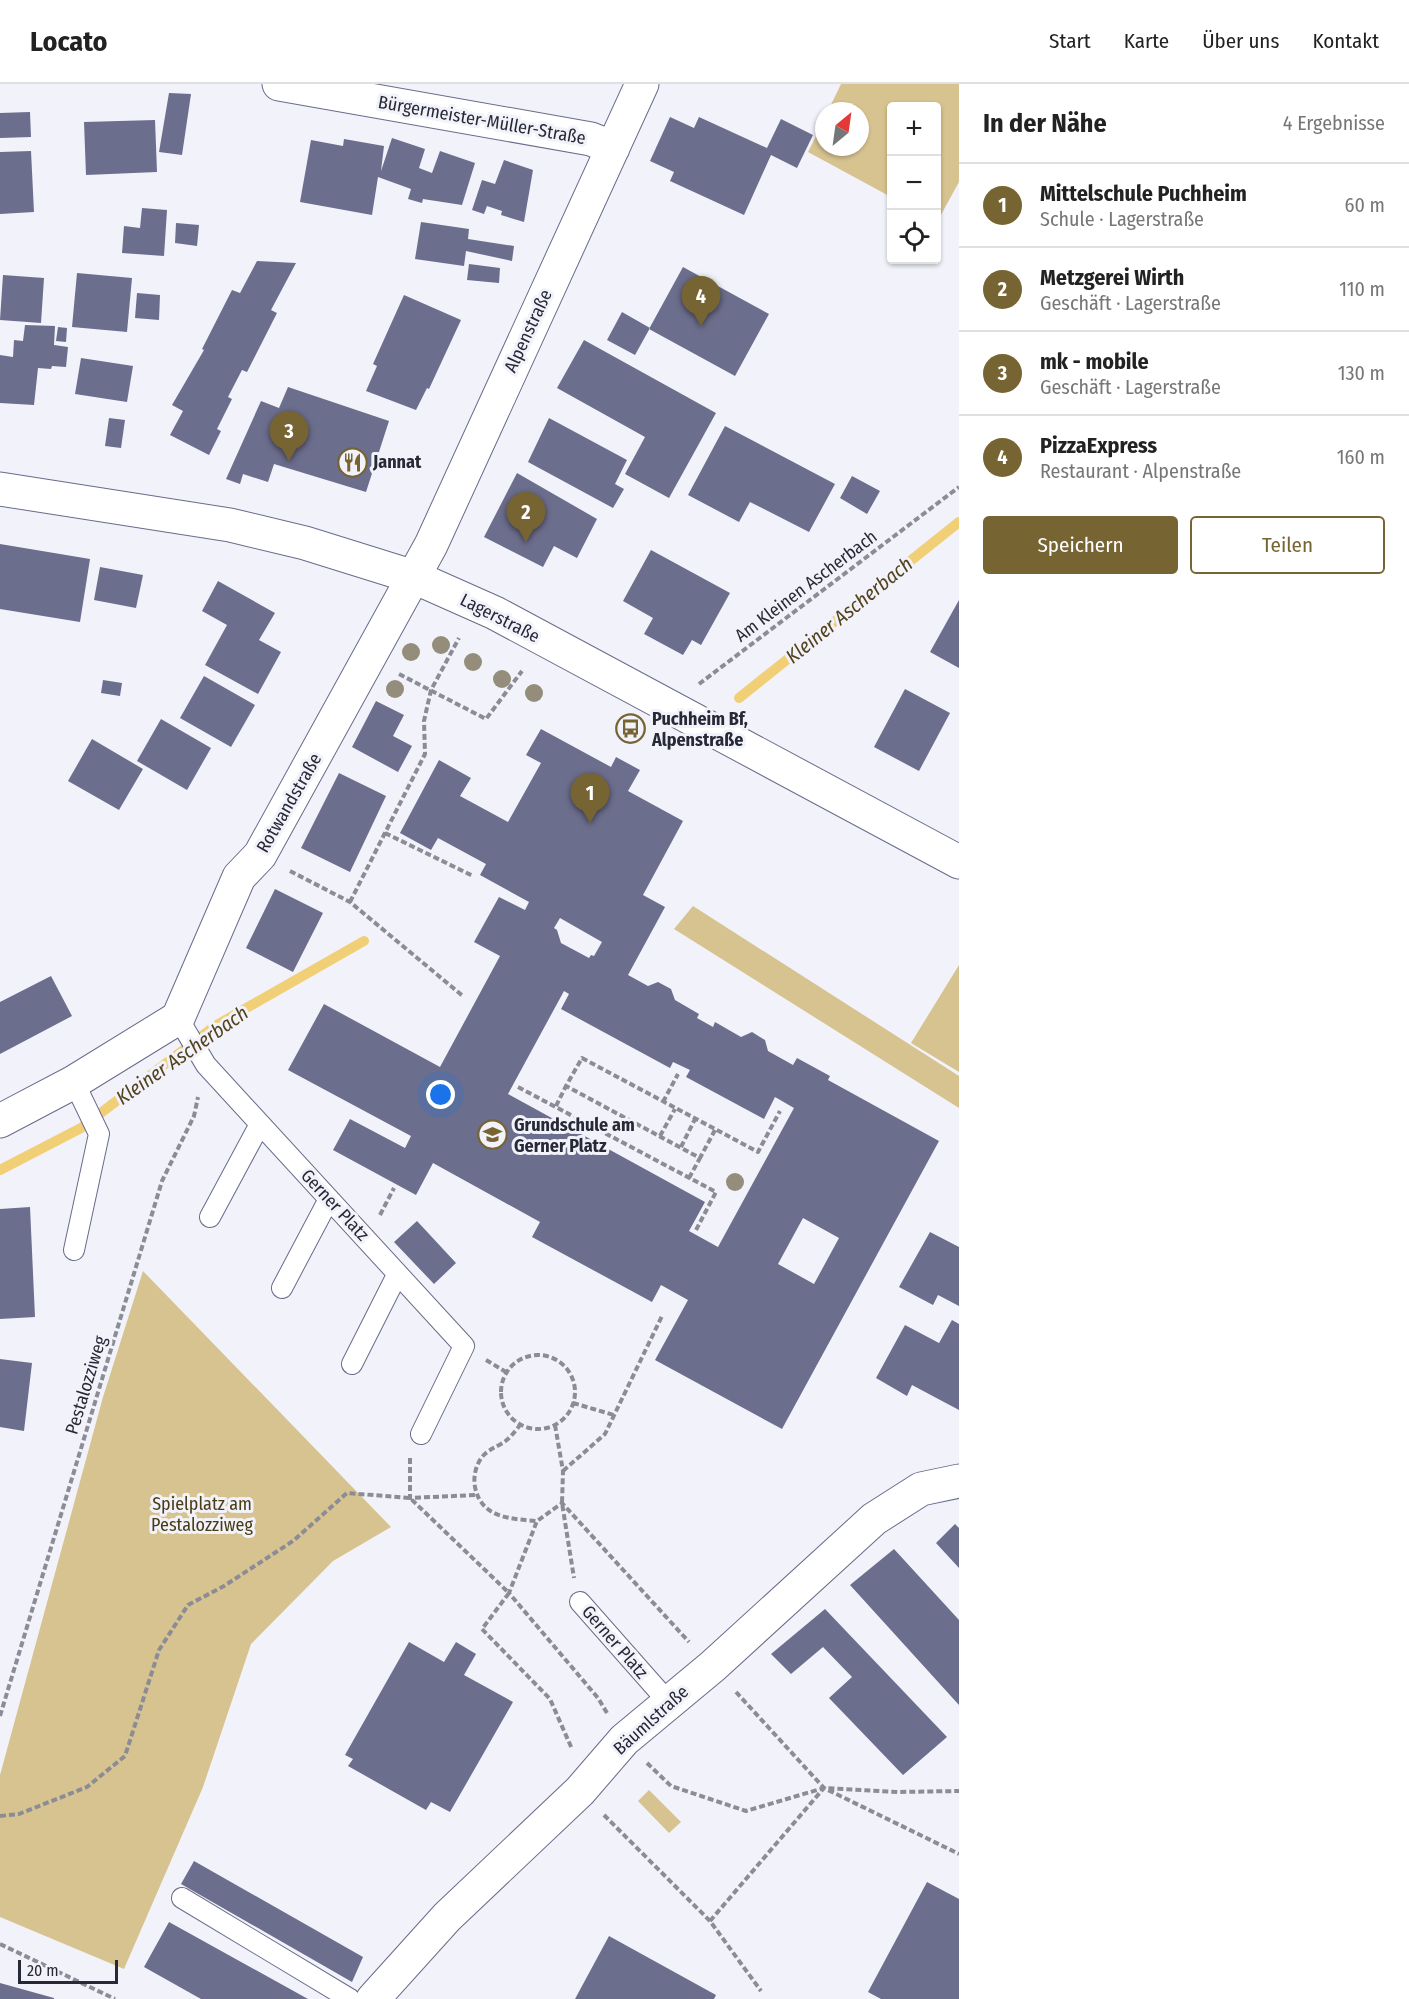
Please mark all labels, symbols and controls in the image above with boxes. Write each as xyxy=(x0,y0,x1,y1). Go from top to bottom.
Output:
text: Locato xyxy=(30,25,108,58)
text: Start xyxy=(1049,28,1091,54)
text: Karte xyxy=(1124,28,1169,54)
text: Über uns xyxy=(1202,28,1279,54)
text: Kontakt xyxy=(1312,28,1379,54)
street label: Bürgermeister-Müller-Straße xyxy=(376,91,588,149)
north arrow xyxy=(815,102,869,156)
map controls xyxy=(887,102,941,264)
button: + xyxy=(887,102,941,156)
text: In der Nähe xyxy=(983,108,1107,139)
text: 4 Ergebnisse xyxy=(1283,111,1385,135)
button: − xyxy=(887,156,941,210)
text: Mittelschule Puchheim xyxy=(1040,180,1247,207)
text: 1 xyxy=(998,193,1007,217)
text: 60 m xyxy=(1345,193,1385,217)
text: Schule · Lagerstraße xyxy=(1040,207,1204,231)
button: locate xyxy=(887,210,941,264)
text: Metzgerei Wirth xyxy=(1040,264,1184,291)
pin: 4 xyxy=(682,276,720,326)
text: 2 xyxy=(998,277,1007,301)
text: 110 m xyxy=(1339,277,1385,301)
street label: Alpenstraße xyxy=(499,286,557,376)
text: Geschäft · Lagerstraße xyxy=(1040,291,1221,315)
text: mk - mobile xyxy=(1040,348,1149,375)
text: 3 xyxy=(998,361,1007,385)
text: 130 m xyxy=(1338,361,1385,385)
text: Geschäft · Lagerstraße xyxy=(1040,375,1221,399)
pin: 3 xyxy=(270,412,308,461)
text: PizzaExpress xyxy=(1040,432,1157,459)
text: 4 xyxy=(997,445,1008,469)
text: 160 m xyxy=(1337,445,1385,469)
restaurant icon: Jannat xyxy=(336,446,368,478)
place label: Jannat xyxy=(372,451,422,473)
text: Restaurant · Alpenstraße xyxy=(1040,459,1241,483)
pin: 2 xyxy=(506,492,546,542)
button: Speichern xyxy=(983,516,1178,574)
button: Teilen xyxy=(1190,516,1385,574)
street label: Am Kleinen Ascherbach xyxy=(731,525,881,647)
water label: Kleiner Ascherbach xyxy=(781,552,917,668)
street label: Lagerstraße xyxy=(457,589,543,647)
place label: Puchheim Bf, Alpenstraße xyxy=(651,708,748,751)
bus stop icon: Puchheim Bf, Alpenstraße xyxy=(615,713,647,745)
street label: Rotwandstraße xyxy=(252,749,326,857)
pin: 1 xyxy=(570,774,610,823)
water label: Kleiner Ascherbach xyxy=(111,1000,253,1110)
your location xyxy=(426,1080,455,1109)
place label: Grundschule am Gerner Platz xyxy=(514,1114,635,1157)
school or university icon: Grundschule am Gerner Platz xyxy=(477,1119,509,1151)
street label: Gerner Platz xyxy=(296,1165,374,1245)
street label: Pestalozziweg xyxy=(61,1333,112,1437)
park label: Spielplatz am Pestalozziweg xyxy=(151,1493,253,1536)
street label: Gerner Platz xyxy=(577,1601,653,1683)
street label: Bäumlstraße xyxy=(609,1681,693,1759)
scale bar xyxy=(18,1957,118,1984)
text: 20 m xyxy=(27,1961,58,1980)

